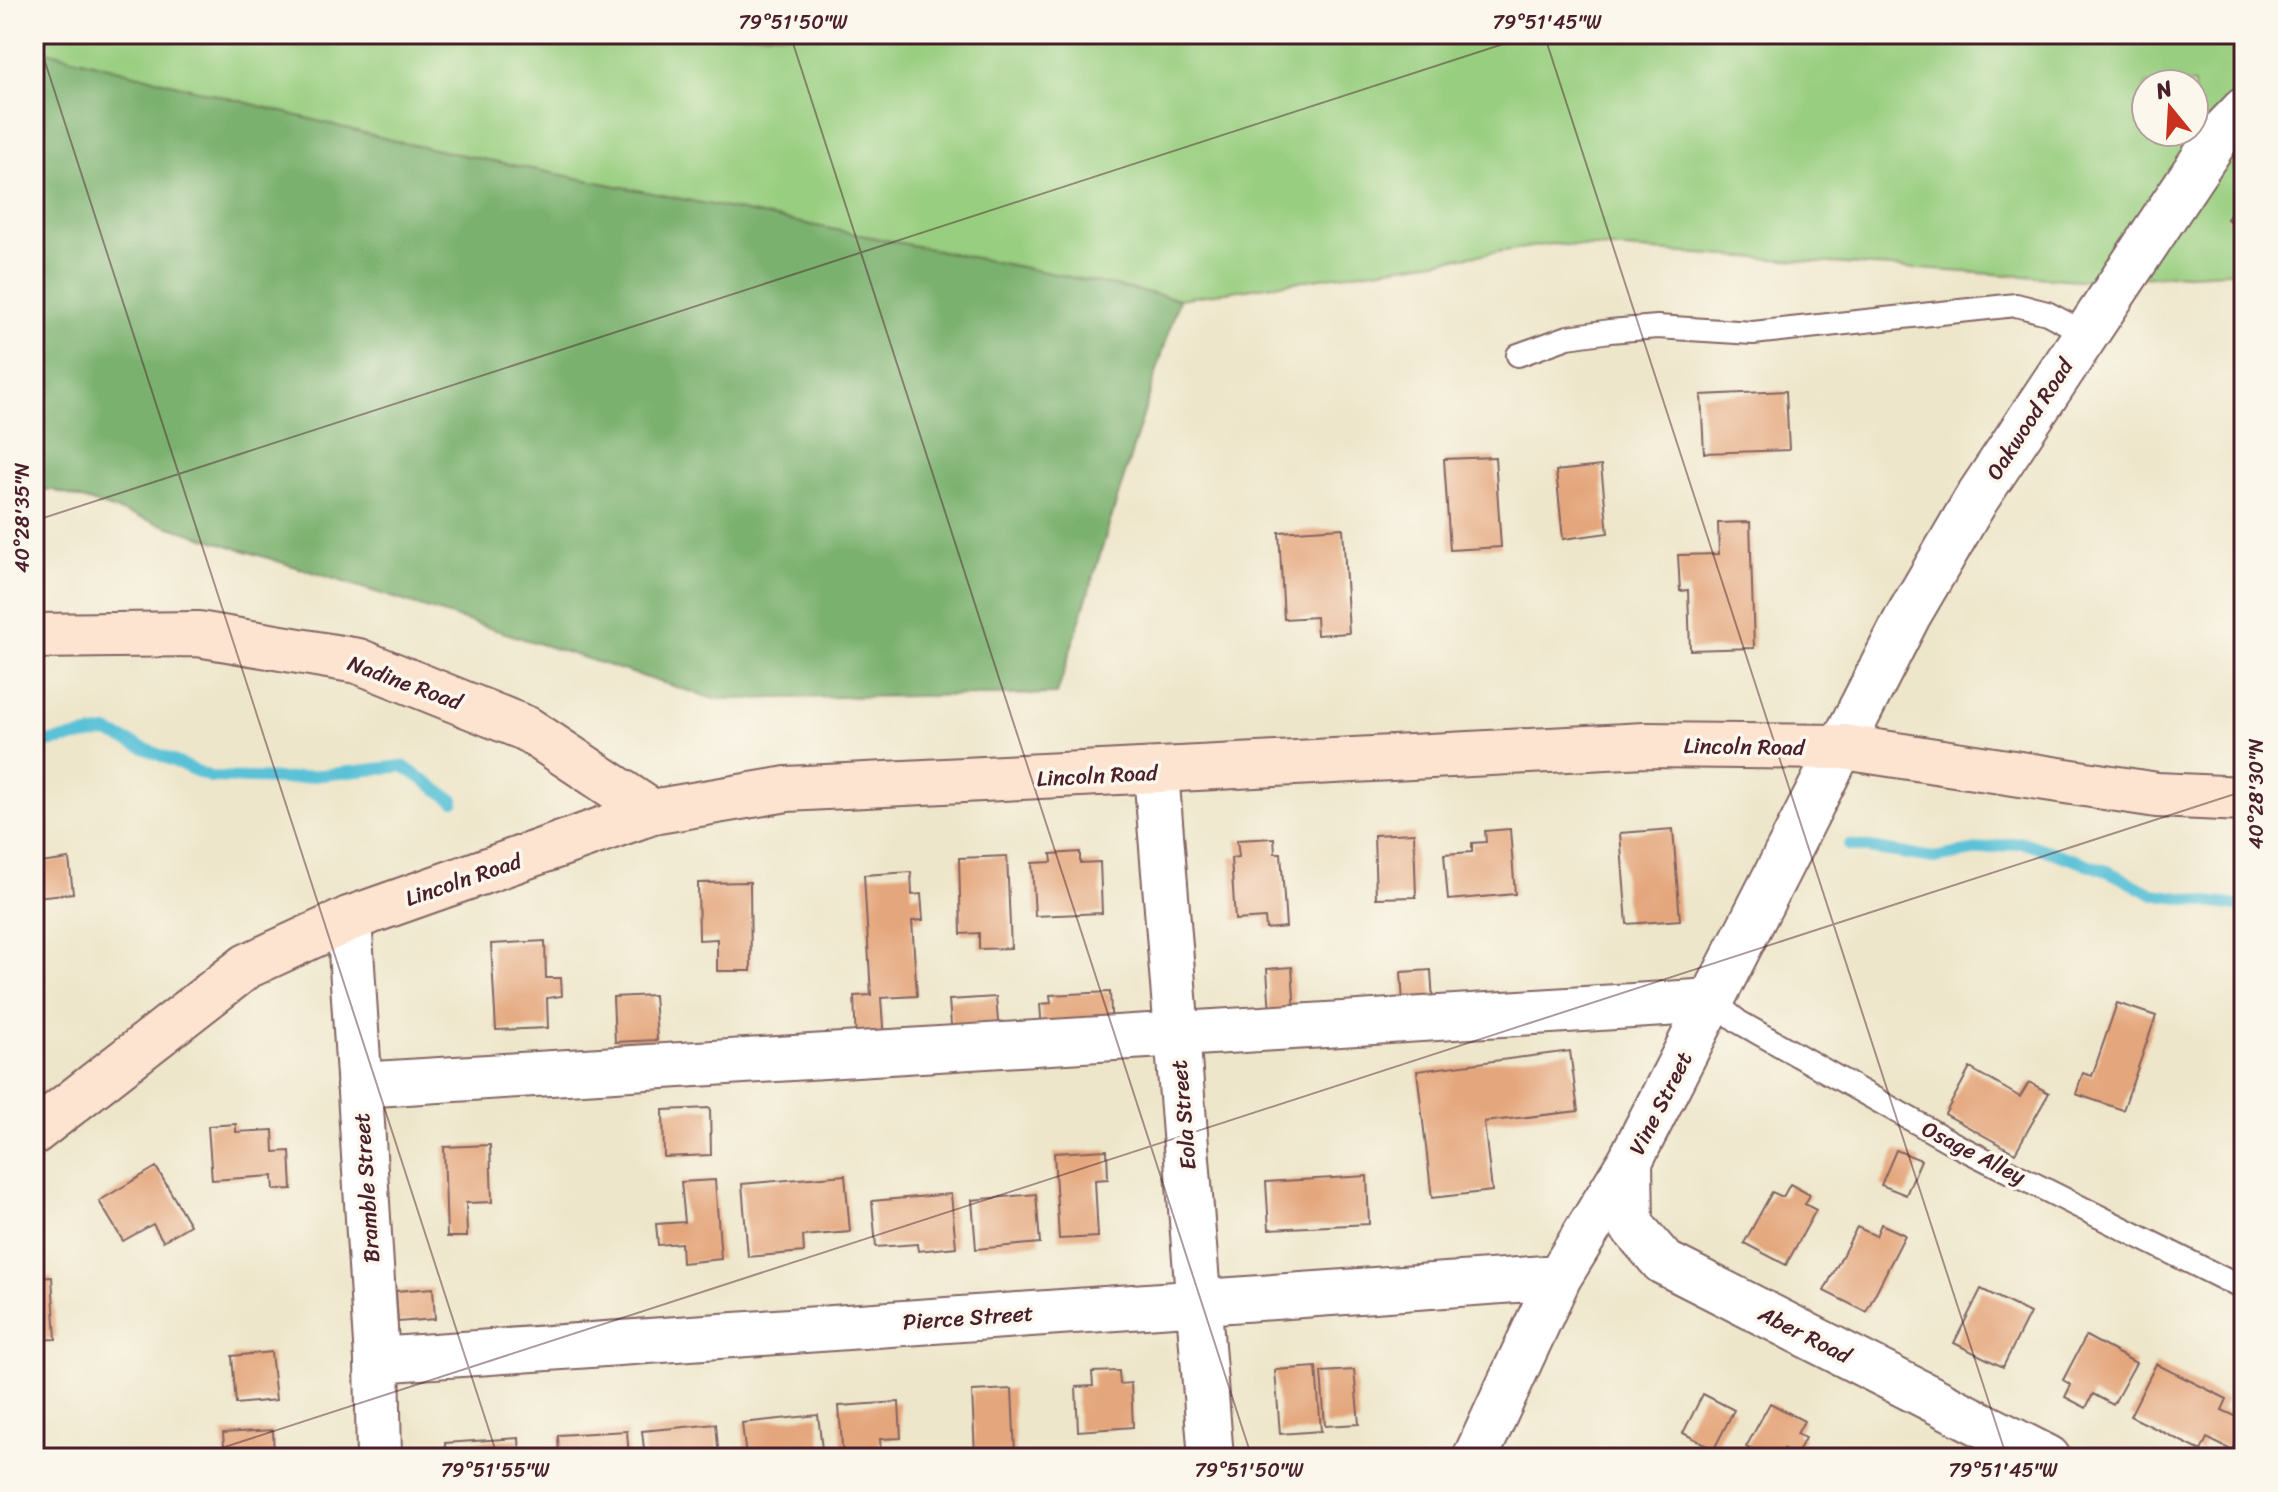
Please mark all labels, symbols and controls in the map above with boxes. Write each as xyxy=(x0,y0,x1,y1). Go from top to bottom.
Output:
text: 79°51'50"W xyxy=(738,5,848,40)
text: 79°51'45"W xyxy=(1493,5,1602,40)
north arrow xyxy=(2130,68,2210,148)
text: N xyxy=(2150,68,2178,111)
street label: Oakwood Road xyxy=(1975,349,2084,488)
text: 40°28'35"N xyxy=(5,463,40,573)
street label: Nadine Road xyxy=(342,644,469,722)
street label: Lincoln Road xyxy=(1683,726,1806,767)
text: 40°28'30"N xyxy=(2239,739,2274,849)
street label: Lincoln Road xyxy=(1036,753,1160,798)
street label: Lincoln Road xyxy=(400,841,528,918)
street label: Vine Street xyxy=(1618,1044,1703,1162)
street label: Eola Street xyxy=(1159,1058,1208,1172)
street label: Osage Alley xyxy=(1915,1110,2033,1196)
street label: Bramble Street xyxy=(342,1111,391,1264)
street label: Pierce Street xyxy=(901,1293,1035,1342)
street label: Aber Road xyxy=(1751,1294,1859,1375)
text: 79°51'55"W xyxy=(441,1453,550,1488)
text: 79°51'50"W xyxy=(1194,1453,1304,1488)
text: 79°51'45"W xyxy=(1949,1453,2058,1488)

